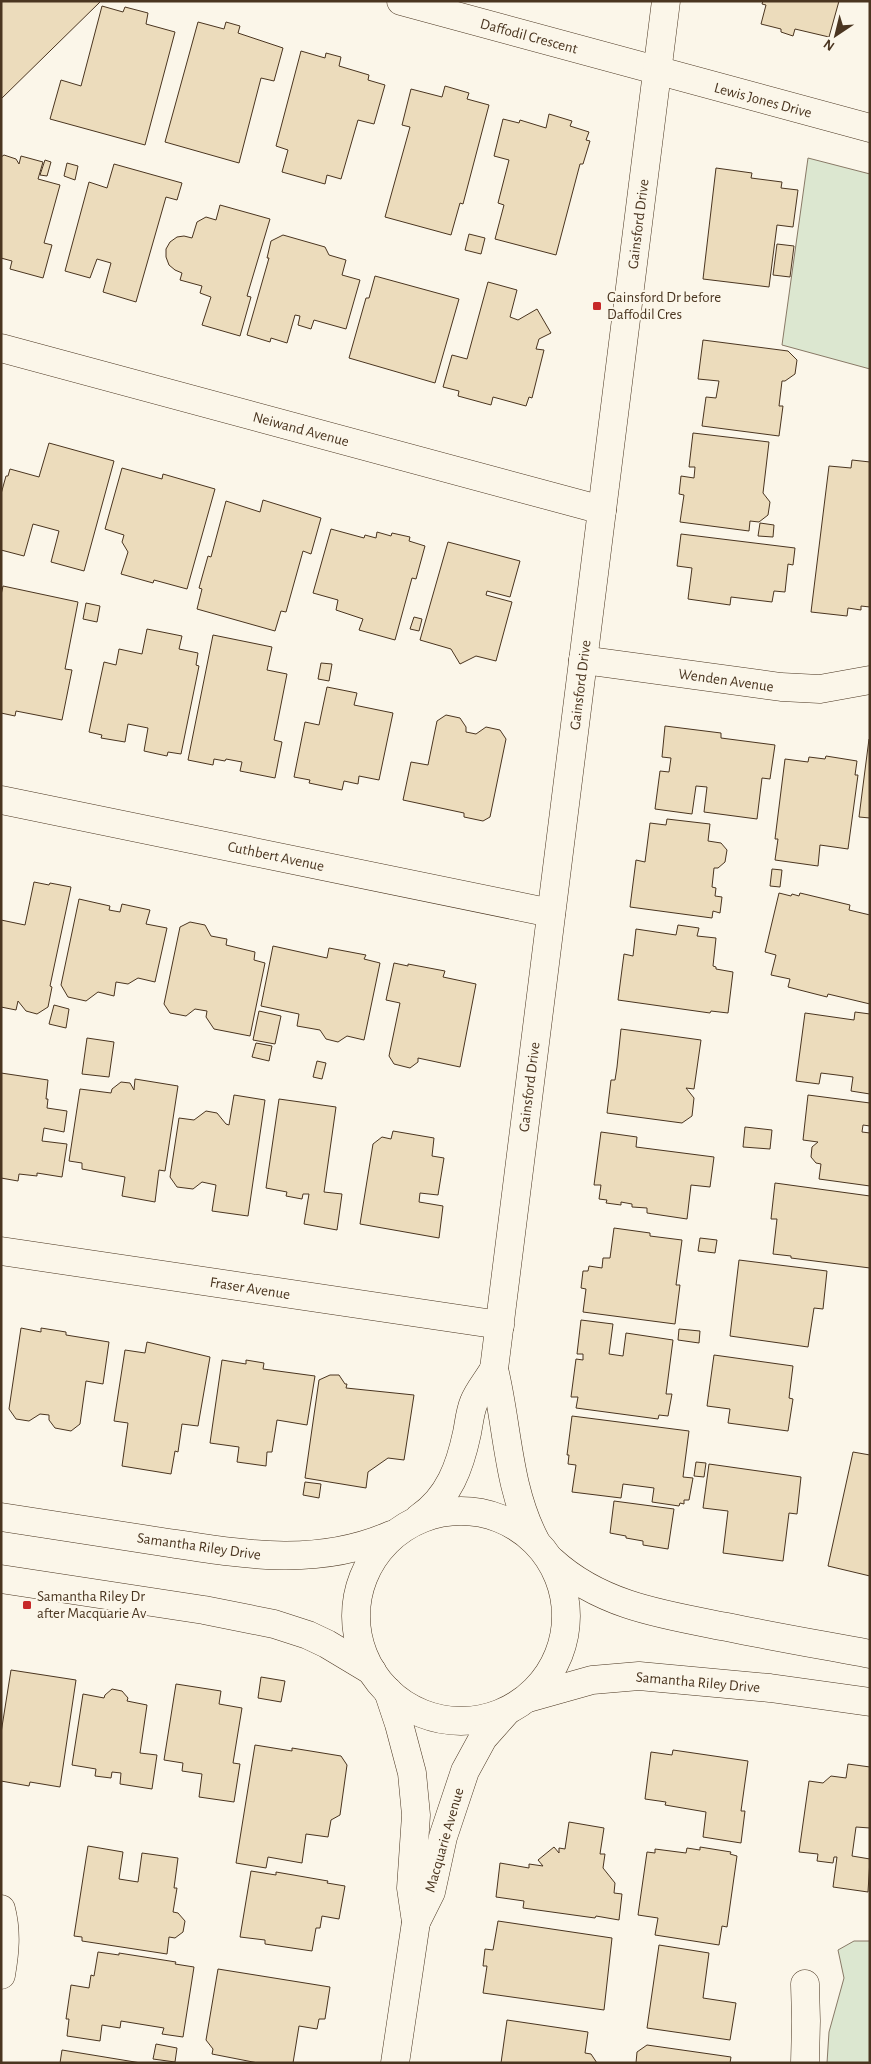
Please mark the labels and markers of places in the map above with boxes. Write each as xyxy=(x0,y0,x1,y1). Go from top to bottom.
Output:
place label: Gainsford Dr before Daffodil Cres xyxy=(607,290,721,322)
marker: Gainsford Dr before Daffodil Cres xyxy=(591,300,603,312)
place label: Samantha Riley Dr after Macquarie Av xyxy=(37,1589,147,1621)
marker: Samantha Riley Dr after Macquarie Av xyxy=(21,1599,33,1611)

